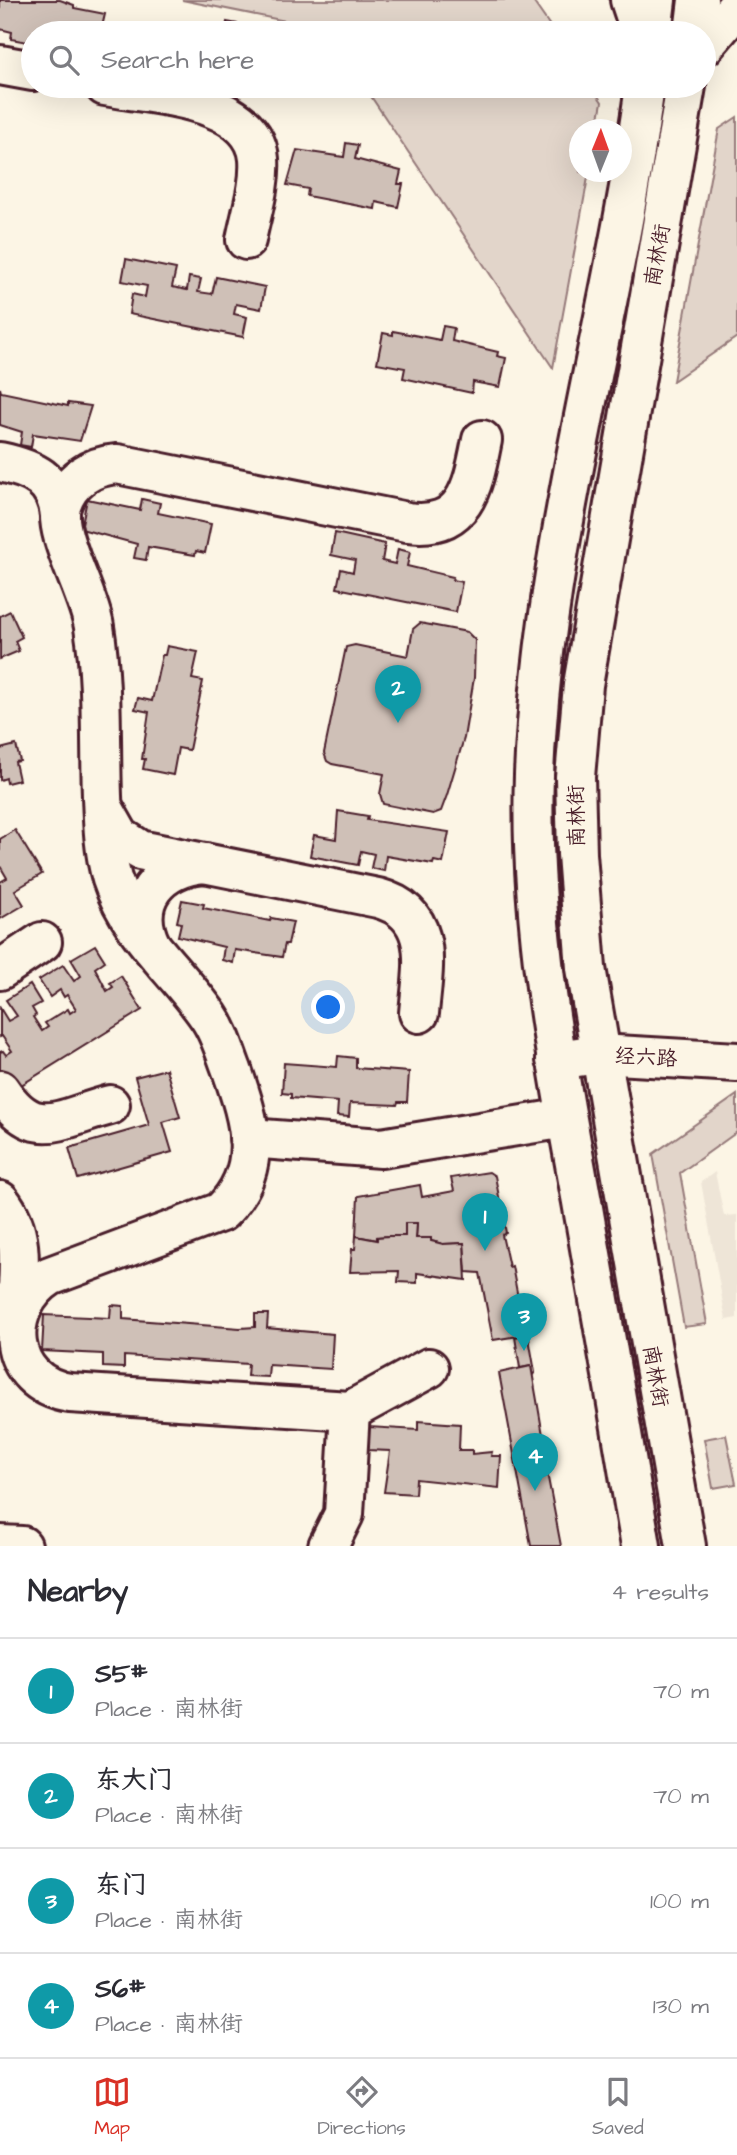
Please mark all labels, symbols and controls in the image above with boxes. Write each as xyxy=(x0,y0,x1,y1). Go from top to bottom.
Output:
search box xyxy=(21,21,716,98)
icon: search xyxy=(45,41,83,79)
text: Search here xyxy=(101,42,254,78)
north arrow xyxy=(569,119,632,182)
street label: 南林街 xyxy=(638,222,677,289)
pin: 2 xyxy=(375,665,421,723)
street label: 南林街 xyxy=(561,784,592,848)
your location xyxy=(311,990,345,1024)
street label: 经六路 xyxy=(614,1041,678,1074)
pin: 1 xyxy=(462,1193,508,1251)
pin: 3 xyxy=(501,1293,547,1351)
street label: 南林街 xyxy=(636,1343,675,1410)
pin: 4 xyxy=(512,1433,558,1491)
text: Nearby xyxy=(28,1571,128,1613)
text: 4 results xyxy=(611,1576,709,1608)
text: S5# xyxy=(95,1656,147,1692)
text: 1 xyxy=(50,1675,52,1707)
text: 70 m xyxy=(653,1675,709,1707)
text: Place · 南林街 xyxy=(95,1693,243,1725)
text: 东大门 xyxy=(95,1762,173,1798)
text: 2 xyxy=(44,1780,58,1812)
text: 70 m xyxy=(653,1780,709,1812)
text: Place · 南林街 xyxy=(95,1799,243,1831)
text: 东门 xyxy=(95,1867,147,1903)
text: 3 xyxy=(45,1885,57,1917)
text: 100 m xyxy=(650,1885,709,1917)
text: Place · 南林街 xyxy=(95,1904,243,1936)
text: S6# xyxy=(95,1971,145,2007)
text: 4 xyxy=(43,1990,59,2022)
text: 130 m xyxy=(653,1990,709,2022)
text: Place · 南林街 xyxy=(95,2008,243,2040)
tab: Map xyxy=(93,2073,131,2142)
tab: Directions xyxy=(317,2073,406,2142)
tab: Saved xyxy=(592,2073,644,2142)

